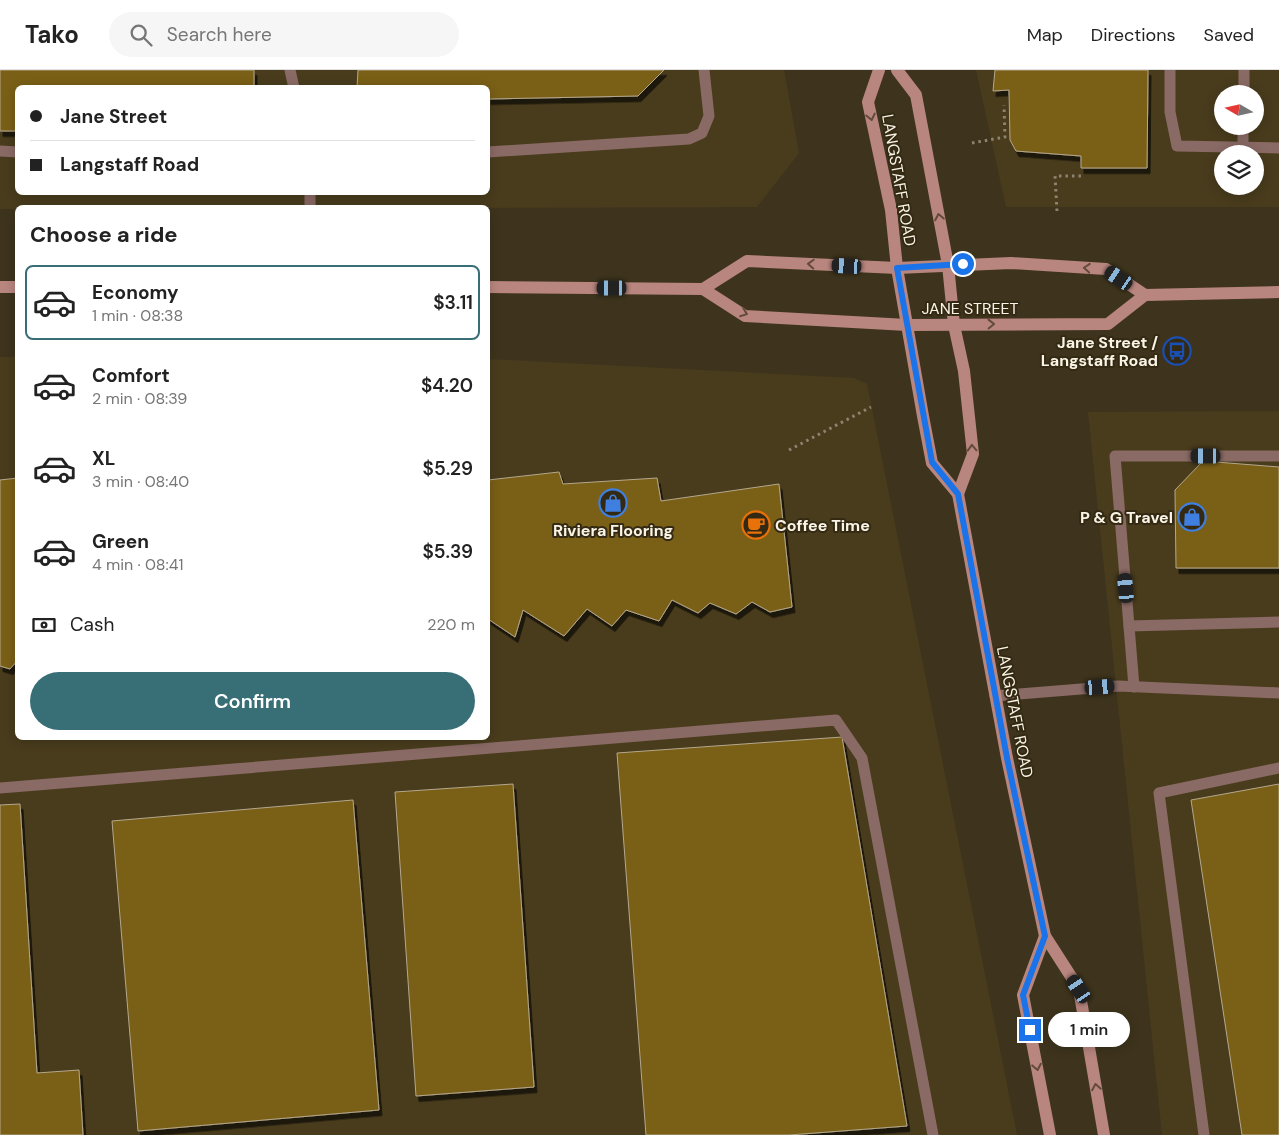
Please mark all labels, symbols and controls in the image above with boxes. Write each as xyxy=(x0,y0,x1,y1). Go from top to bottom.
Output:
search box xyxy=(109,12,459,57)
text: Tako xyxy=(25,19,79,50)
icon: search xyxy=(127,21,155,49)
text: Search here xyxy=(167,22,272,47)
text: Map xyxy=(1027,23,1063,47)
text: Directions xyxy=(1091,23,1176,47)
text: Saved xyxy=(1204,23,1254,47)
north arrow xyxy=(1214,85,1264,135)
map controls xyxy=(1214,85,1264,195)
text: Jane Street xyxy=(60,104,167,129)
one-way arrow xyxy=(865,112,876,121)
street label: LANGSTAFF ROAD xyxy=(877,112,921,248)
button: layers xyxy=(1214,145,1264,195)
text: Langstaff Road xyxy=(60,152,199,177)
one-way arrow xyxy=(934,213,944,221)
text: Choose a ride xyxy=(30,220,178,249)
route start xyxy=(952,253,974,275)
car xyxy=(831,258,862,274)
one-way arrow xyxy=(807,259,815,269)
one-way arrow xyxy=(1082,262,1090,273)
car xyxy=(1102,263,1135,293)
icon: car xyxy=(32,280,77,325)
text: Economy xyxy=(92,280,179,305)
car xyxy=(597,281,627,296)
text: $3.11 xyxy=(433,290,473,315)
street label: JANE STREET xyxy=(921,298,1019,319)
text: 1 min · 08:38 xyxy=(92,305,183,326)
one-way arrow xyxy=(740,307,748,317)
one-way arrow xyxy=(987,319,995,329)
place label: Jane Street / Langstaff Road xyxy=(1041,332,1158,371)
bus stop icon: Jane Street / Langstaff Road xyxy=(1162,336,1192,366)
icon: car xyxy=(32,363,77,408)
text: Comfort xyxy=(92,363,170,388)
text: $4.20 xyxy=(421,373,473,398)
text: 2 min · 08:39 xyxy=(92,388,187,409)
one-way arrow xyxy=(967,444,977,452)
icon: car xyxy=(32,446,77,491)
text: XL xyxy=(92,446,115,471)
car xyxy=(1191,449,1221,464)
text: $5.29 xyxy=(423,456,473,481)
text: 3 min · 08:40 xyxy=(92,471,189,492)
shop icon: Riviera Flooring xyxy=(598,488,628,518)
shop icon: P & G Travel xyxy=(1177,502,1207,532)
place label: P & G Travel xyxy=(1080,507,1173,528)
cafe icon: Coffee Time xyxy=(741,510,771,540)
place label: Coffee Time xyxy=(775,515,870,536)
place label: Riviera Flooring xyxy=(553,520,673,541)
icon: car xyxy=(32,529,77,574)
text: Green xyxy=(92,529,149,554)
text: $5.39 xyxy=(423,539,473,564)
text: 4 min · 08:41 xyxy=(92,554,184,575)
car xyxy=(1117,572,1134,604)
icon: cash xyxy=(30,611,58,639)
text: Cash xyxy=(70,612,114,637)
text: 220 m xyxy=(427,614,475,635)
street label: LANGSTAFF ROAD xyxy=(992,644,1038,780)
button: Confirm xyxy=(30,672,475,730)
car xyxy=(1084,678,1115,696)
car xyxy=(1064,972,1093,1006)
callout: 1 min xyxy=(1048,1012,1130,1048)
route end xyxy=(1019,1019,1041,1041)
text: 1 min xyxy=(1070,1019,1108,1040)
one-way arrow xyxy=(1031,1062,1042,1071)
one-way arrow xyxy=(1091,1083,1101,1091)

